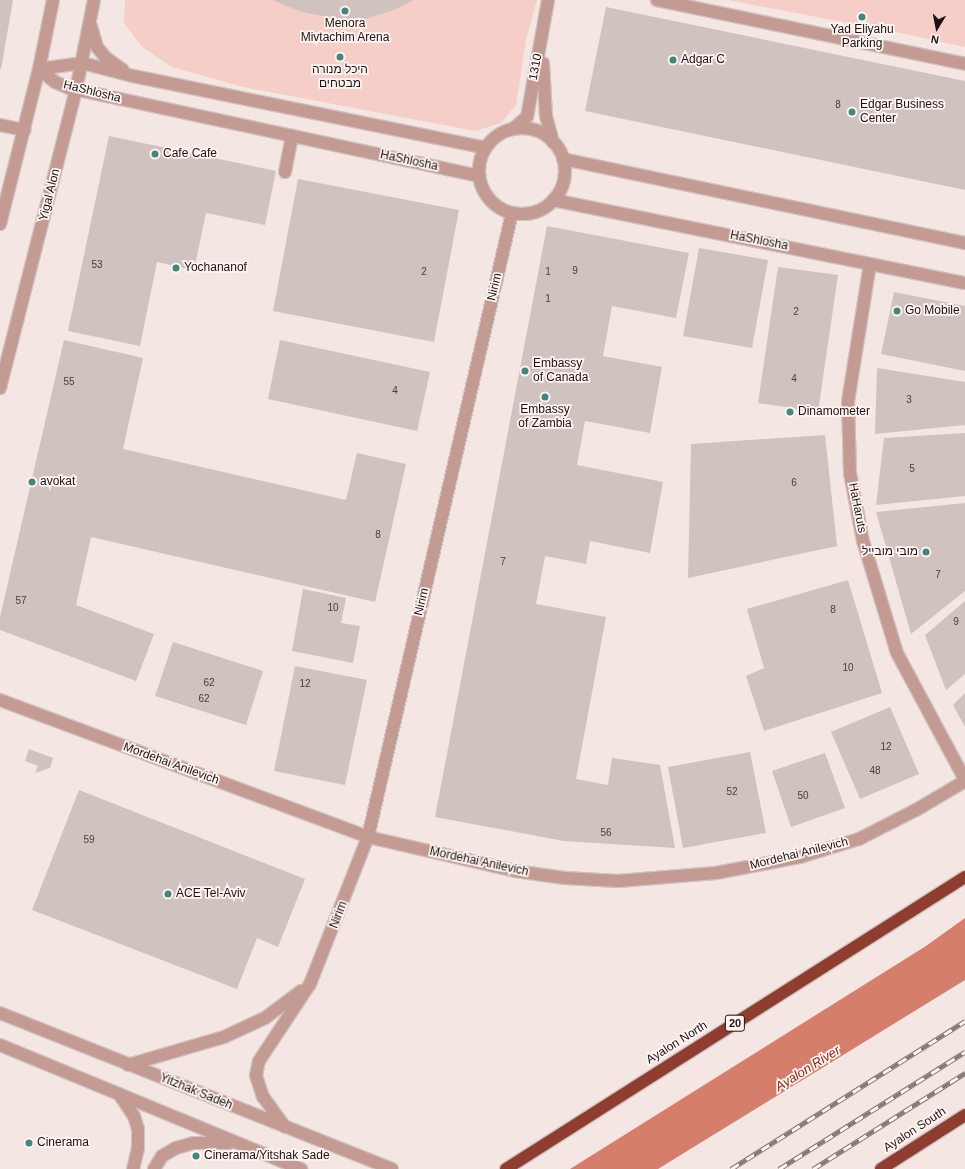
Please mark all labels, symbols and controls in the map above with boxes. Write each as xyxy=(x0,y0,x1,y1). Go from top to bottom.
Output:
marker: Menora Mivtachim Arena xyxy=(340,6,350,16)
north arrow xyxy=(917,8,957,48)
marker: Yad Eliyahu Parking xyxy=(857,12,867,22)
place label: Menora Mivtachim Arena xyxy=(300,17,390,45)
place label: Yad Eliyahu Parking xyxy=(830,23,894,51)
text: N xyxy=(930,33,940,46)
marker: היכל מנורה מבטחים xyxy=(335,52,345,62)
street label: 1310 xyxy=(526,53,546,81)
place label: Adgar C xyxy=(681,53,725,67)
marker: Adgar C xyxy=(668,55,678,65)
place label: היכל מנורה מבטחים xyxy=(312,63,368,91)
street label: HaShlosha xyxy=(62,78,122,106)
place label: Edgar Business Center xyxy=(860,98,944,126)
house number: 8 xyxy=(835,99,841,111)
marker: Edgar Business Center xyxy=(847,107,857,117)
place label: Cafe Cafe xyxy=(163,147,217,161)
street label: HaShlosha xyxy=(379,148,439,174)
marker: Cafe Cafe xyxy=(150,149,160,159)
street label: Yigal Alon xyxy=(37,167,63,223)
street label: HaShlosha xyxy=(729,228,789,254)
house number: 53 xyxy=(91,259,103,271)
place label: Yochananof xyxy=(184,261,247,275)
marker: Yochananof xyxy=(171,263,181,273)
house number: 9 xyxy=(572,265,578,277)
house number: 2 xyxy=(421,266,427,278)
house number: 1 xyxy=(545,266,551,278)
street label: Nirim xyxy=(485,272,505,302)
house number: 1 xyxy=(545,293,551,305)
place label: Go Mobile xyxy=(905,304,960,318)
house number: 2 xyxy=(793,306,799,318)
marker: Go Mobile xyxy=(892,306,902,316)
place label: Embassy of Canada xyxy=(533,357,588,385)
marker: Embassy of Canada xyxy=(520,366,530,376)
house number: 4 xyxy=(791,373,797,385)
house number: 55 xyxy=(63,376,75,388)
house number: 4 xyxy=(392,385,398,397)
marker: Embassy of Zambia xyxy=(540,392,550,402)
house number: 3 xyxy=(906,394,912,406)
place label: Embassy of Zambia xyxy=(518,403,572,431)
place label: Dinamometer xyxy=(798,405,870,419)
marker: Dinamometer xyxy=(785,407,795,417)
house number: 5 xyxy=(909,463,915,475)
place label: avokat xyxy=(40,475,75,489)
marker: avokat xyxy=(27,477,37,487)
house number: 6 xyxy=(791,477,797,489)
street label: HaHaruts xyxy=(845,482,869,534)
house number: 8 xyxy=(375,529,381,541)
place label: מובי מובייל xyxy=(862,545,918,559)
marker: מובי מובייל xyxy=(921,547,931,557)
house number: 7 xyxy=(500,556,506,568)
house number: 7 xyxy=(935,569,941,581)
street label: Nirim xyxy=(412,587,432,617)
house number: 57 xyxy=(15,595,27,607)
house number: 10 xyxy=(327,602,339,614)
house number: 8 xyxy=(830,604,836,616)
house number: 9 xyxy=(953,616,959,628)
house number: 10 xyxy=(842,662,854,674)
house number: 62 xyxy=(203,677,215,689)
house number: 12 xyxy=(299,678,311,690)
house number: 62 xyxy=(198,693,210,705)
street label: Mordehai Anilevich xyxy=(121,740,221,788)
house number: 12 xyxy=(880,741,892,753)
house number: 48 xyxy=(869,765,881,777)
house number: 52 xyxy=(726,786,738,798)
house number: 50 xyxy=(797,790,809,802)
house number: 56 xyxy=(600,827,612,839)
house number: 59 xyxy=(83,834,95,846)
street label: Mordehai Anilevich xyxy=(748,835,850,873)
street label: Mordehai Anilevich xyxy=(428,844,530,880)
place label: ACE Tel-Aviv xyxy=(176,887,246,901)
marker: ACE Tel-Aviv xyxy=(163,889,173,899)
street label: Nirim xyxy=(327,899,351,931)
road number: 20 xyxy=(724,1014,746,1032)
street label: Ayalon North xyxy=(644,1019,710,1067)
water label: Ayalon River xyxy=(773,1043,843,1095)
street label: Yitzhak Sadeh xyxy=(158,1071,234,1113)
street label: Ayalon South xyxy=(881,1105,949,1155)
place label: Cinerama xyxy=(37,1136,89,1150)
marker: Cinerama xyxy=(24,1138,34,1148)
place label: Cinerama/Yitshak Sade xyxy=(204,1149,330,1163)
marker: Cinerama/Yitshak Sade xyxy=(191,1151,201,1161)

